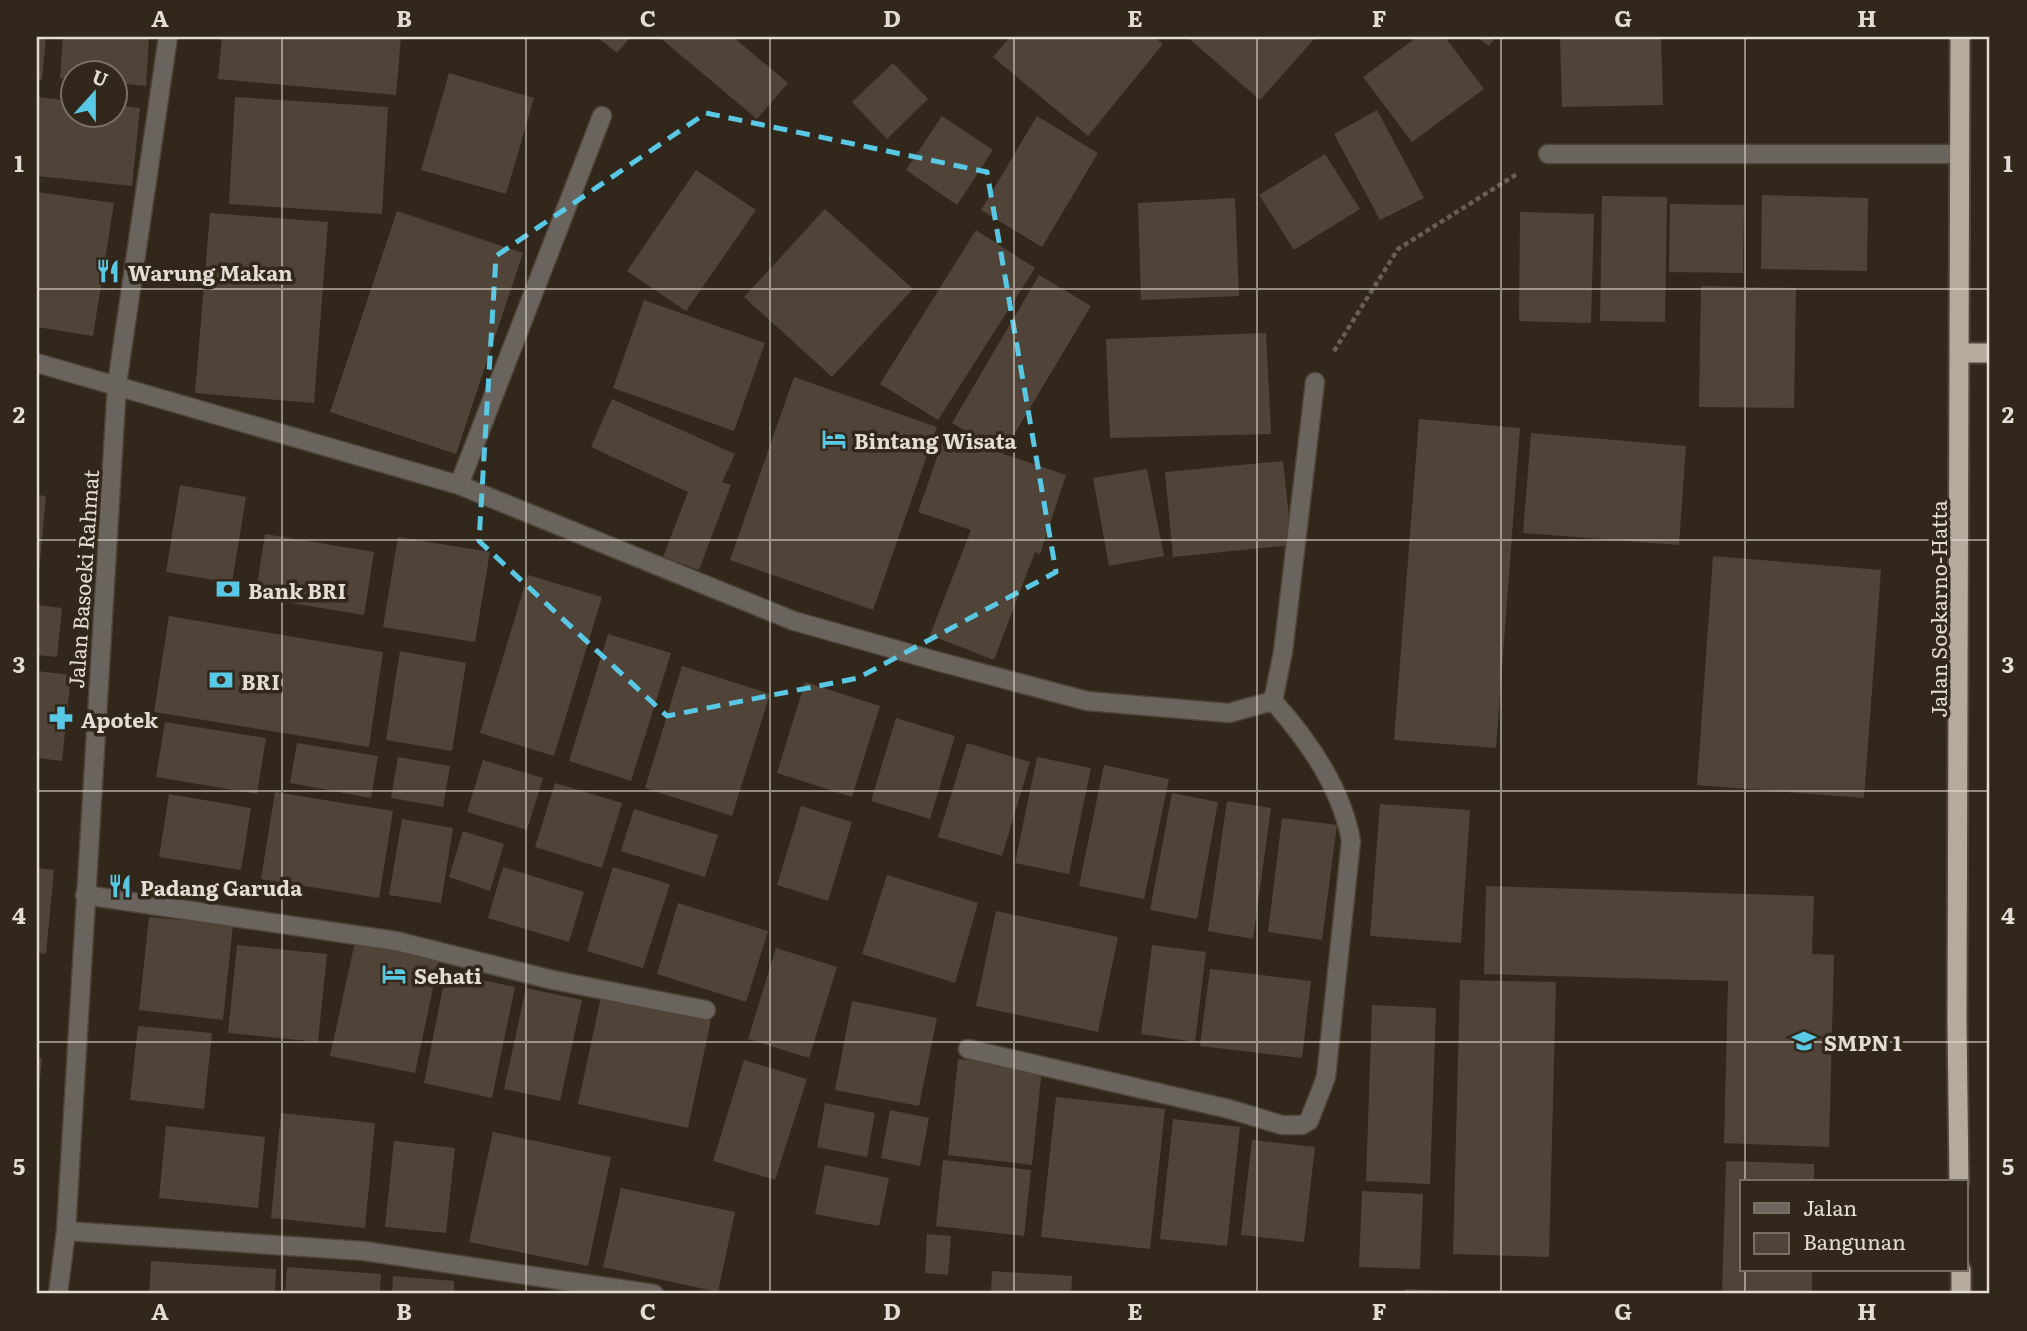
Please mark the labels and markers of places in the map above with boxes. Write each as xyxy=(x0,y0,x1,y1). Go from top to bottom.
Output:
place label: Warung Makan xyxy=(128,256,293,287)
restaurant icon: Warung Makan xyxy=(94,257,122,285)
place label: Bintang Wisata xyxy=(854,424,1017,455)
hotel icon: Bintang Wisata xyxy=(820,425,848,453)
place label: Bank BRI xyxy=(248,574,346,605)
bank icon: Bank BRI xyxy=(214,575,242,603)
place label: BRI xyxy=(241,665,280,696)
bank icon: BRI xyxy=(207,666,235,694)
place label: Apotek xyxy=(81,703,159,734)
pharmacy icon: Apotek xyxy=(47,704,75,732)
place label: Padang Garuda xyxy=(140,871,303,902)
restaurant icon: Padang Garuda xyxy=(106,872,134,900)
place label: Sehati xyxy=(414,959,482,990)
hotel icon: Sehati xyxy=(380,960,408,988)
place label: SMPN 1 xyxy=(1824,1026,1902,1057)
school or university icon: SMPN 1 xyxy=(1790,1027,1818,1055)

